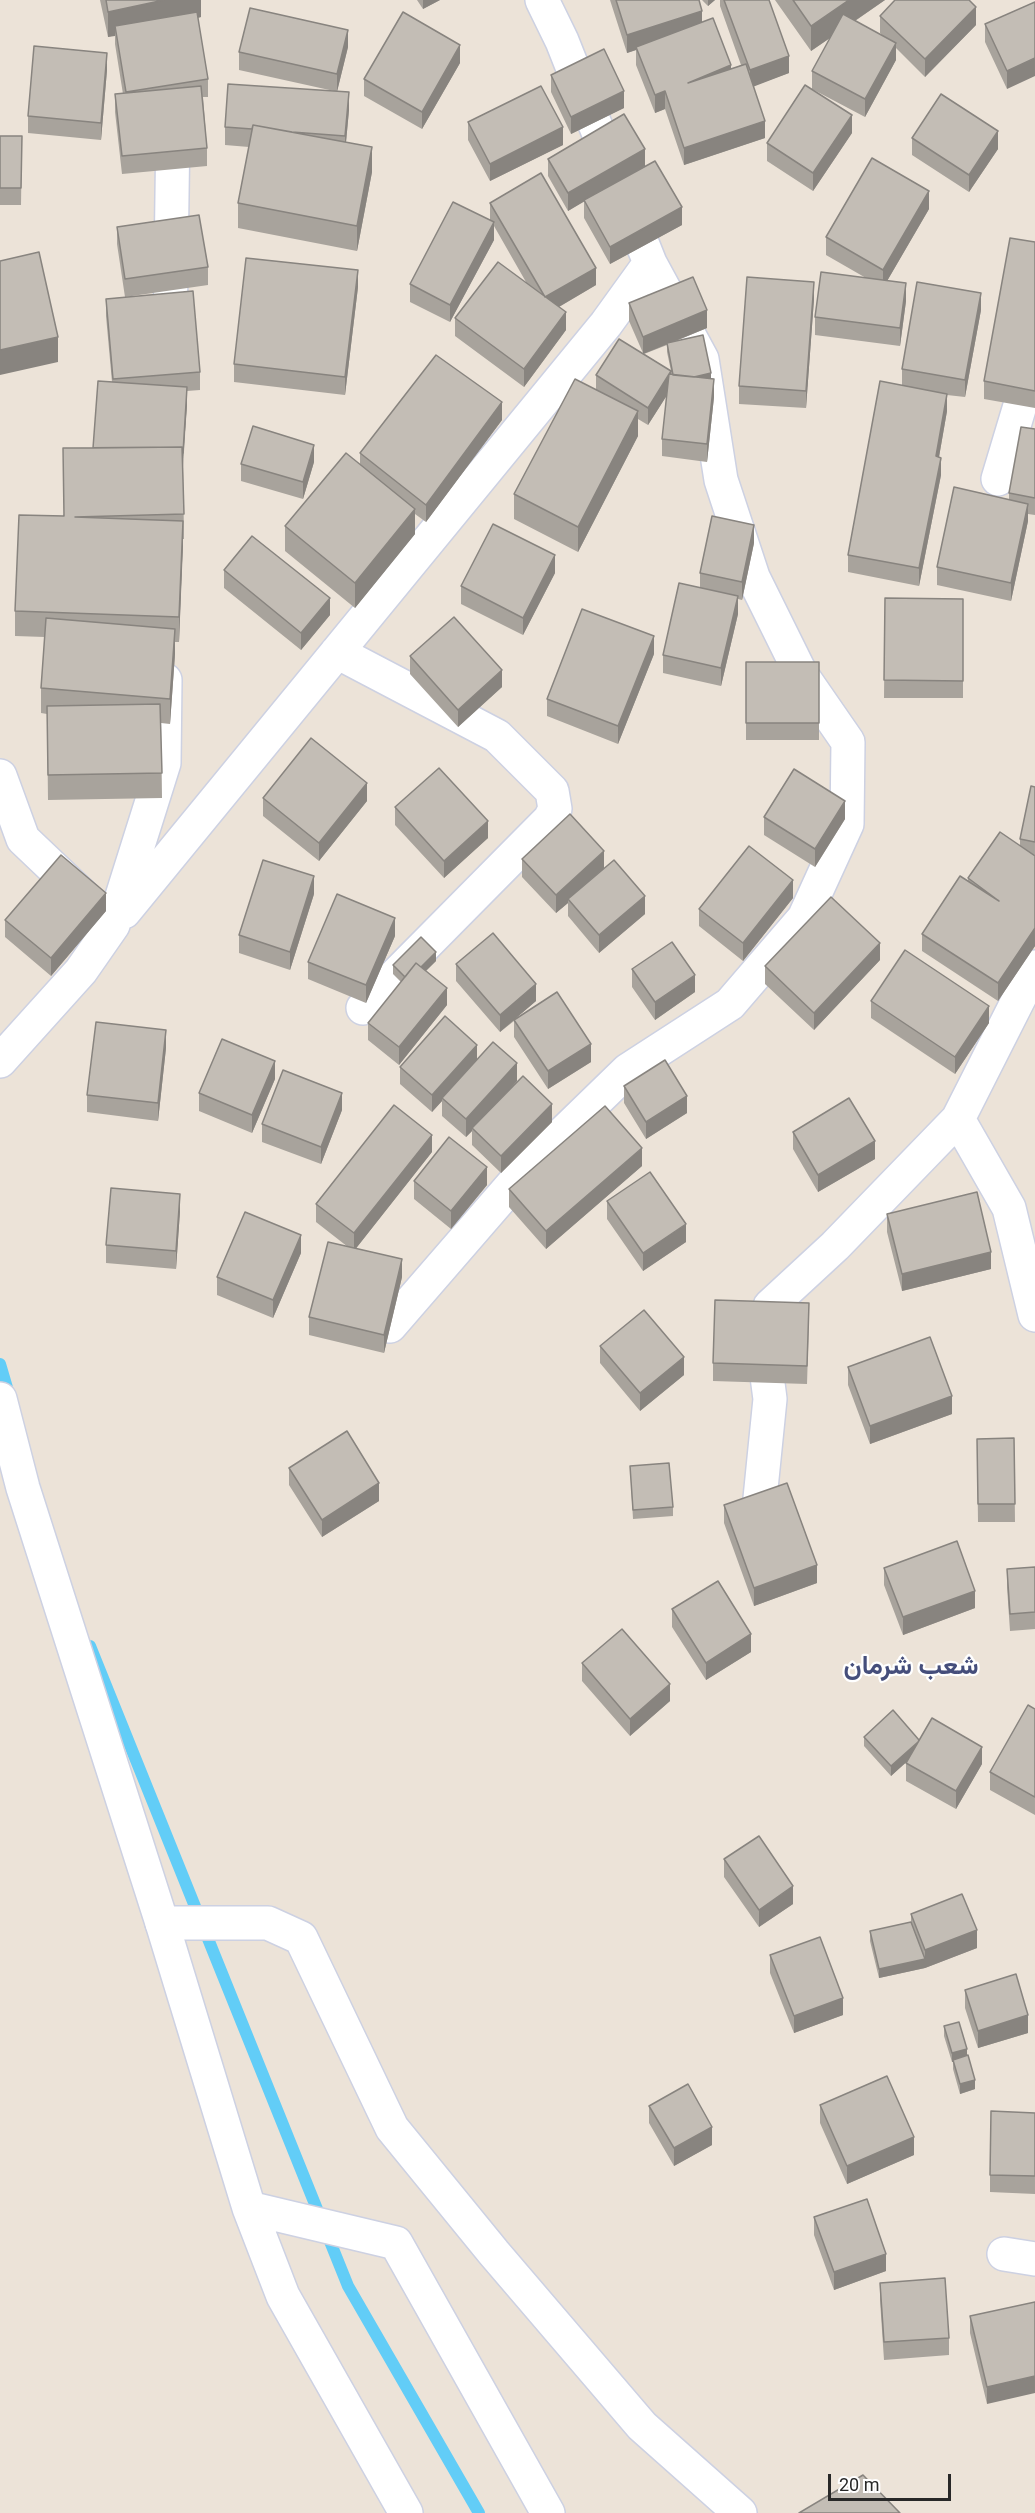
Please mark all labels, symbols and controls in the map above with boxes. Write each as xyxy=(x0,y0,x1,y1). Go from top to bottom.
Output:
district label: شعب شرمان xyxy=(844,1651,978,1683)
scale bar xyxy=(831,2462,954,2500)
text: 20 m xyxy=(839,2474,879,2495)

